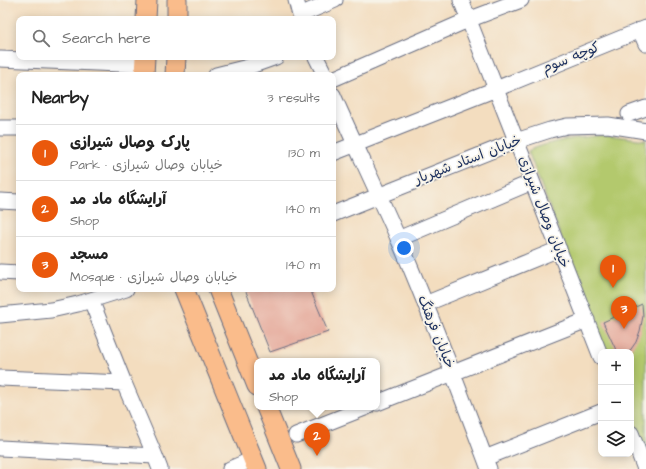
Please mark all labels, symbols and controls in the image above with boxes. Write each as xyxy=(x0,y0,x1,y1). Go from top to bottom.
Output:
search box xyxy=(16,16,336,60)
icon: search xyxy=(30,27,52,49)
text: Search here xyxy=(62,28,151,49)
street label: کوچه سوم xyxy=(539,37,603,80)
text: Nearby xyxy=(32,86,89,110)
text: 3 results xyxy=(267,89,320,107)
street label: خیابان استاد شهریار xyxy=(411,130,524,190)
text: پارک وصال شیرازی xyxy=(70,132,190,153)
text: 1 xyxy=(44,144,46,162)
text: 130 m xyxy=(288,144,320,162)
street label: خیابان وصال شیرازی xyxy=(513,153,575,271)
text: Park · خیابان وصال شیرازی xyxy=(70,156,223,174)
text: آرایشگاه ماد مد xyxy=(70,189,166,210)
text: 2 xyxy=(41,200,49,218)
text: 140 m xyxy=(286,200,320,218)
text: Shop xyxy=(70,212,99,230)
your location xyxy=(394,238,414,258)
text: مسجد xyxy=(70,244,108,265)
pin: 1 xyxy=(600,255,626,288)
text: 3 xyxy=(42,256,48,274)
text: 140 m xyxy=(286,256,320,274)
text: Mosque · خیابان وصال شیرازی xyxy=(70,268,237,286)
street label: خیابان فرهنگ xyxy=(412,292,460,372)
pin: 3 xyxy=(611,296,637,329)
map controls xyxy=(598,349,634,457)
button: + xyxy=(598,349,634,385)
popup xyxy=(254,358,380,410)
text: آرایشگاه ماد مد xyxy=(269,365,365,386)
button: − xyxy=(598,385,634,421)
text: Shop xyxy=(269,388,298,406)
button: layers xyxy=(598,421,634,457)
pin: 2 xyxy=(304,423,330,456)

